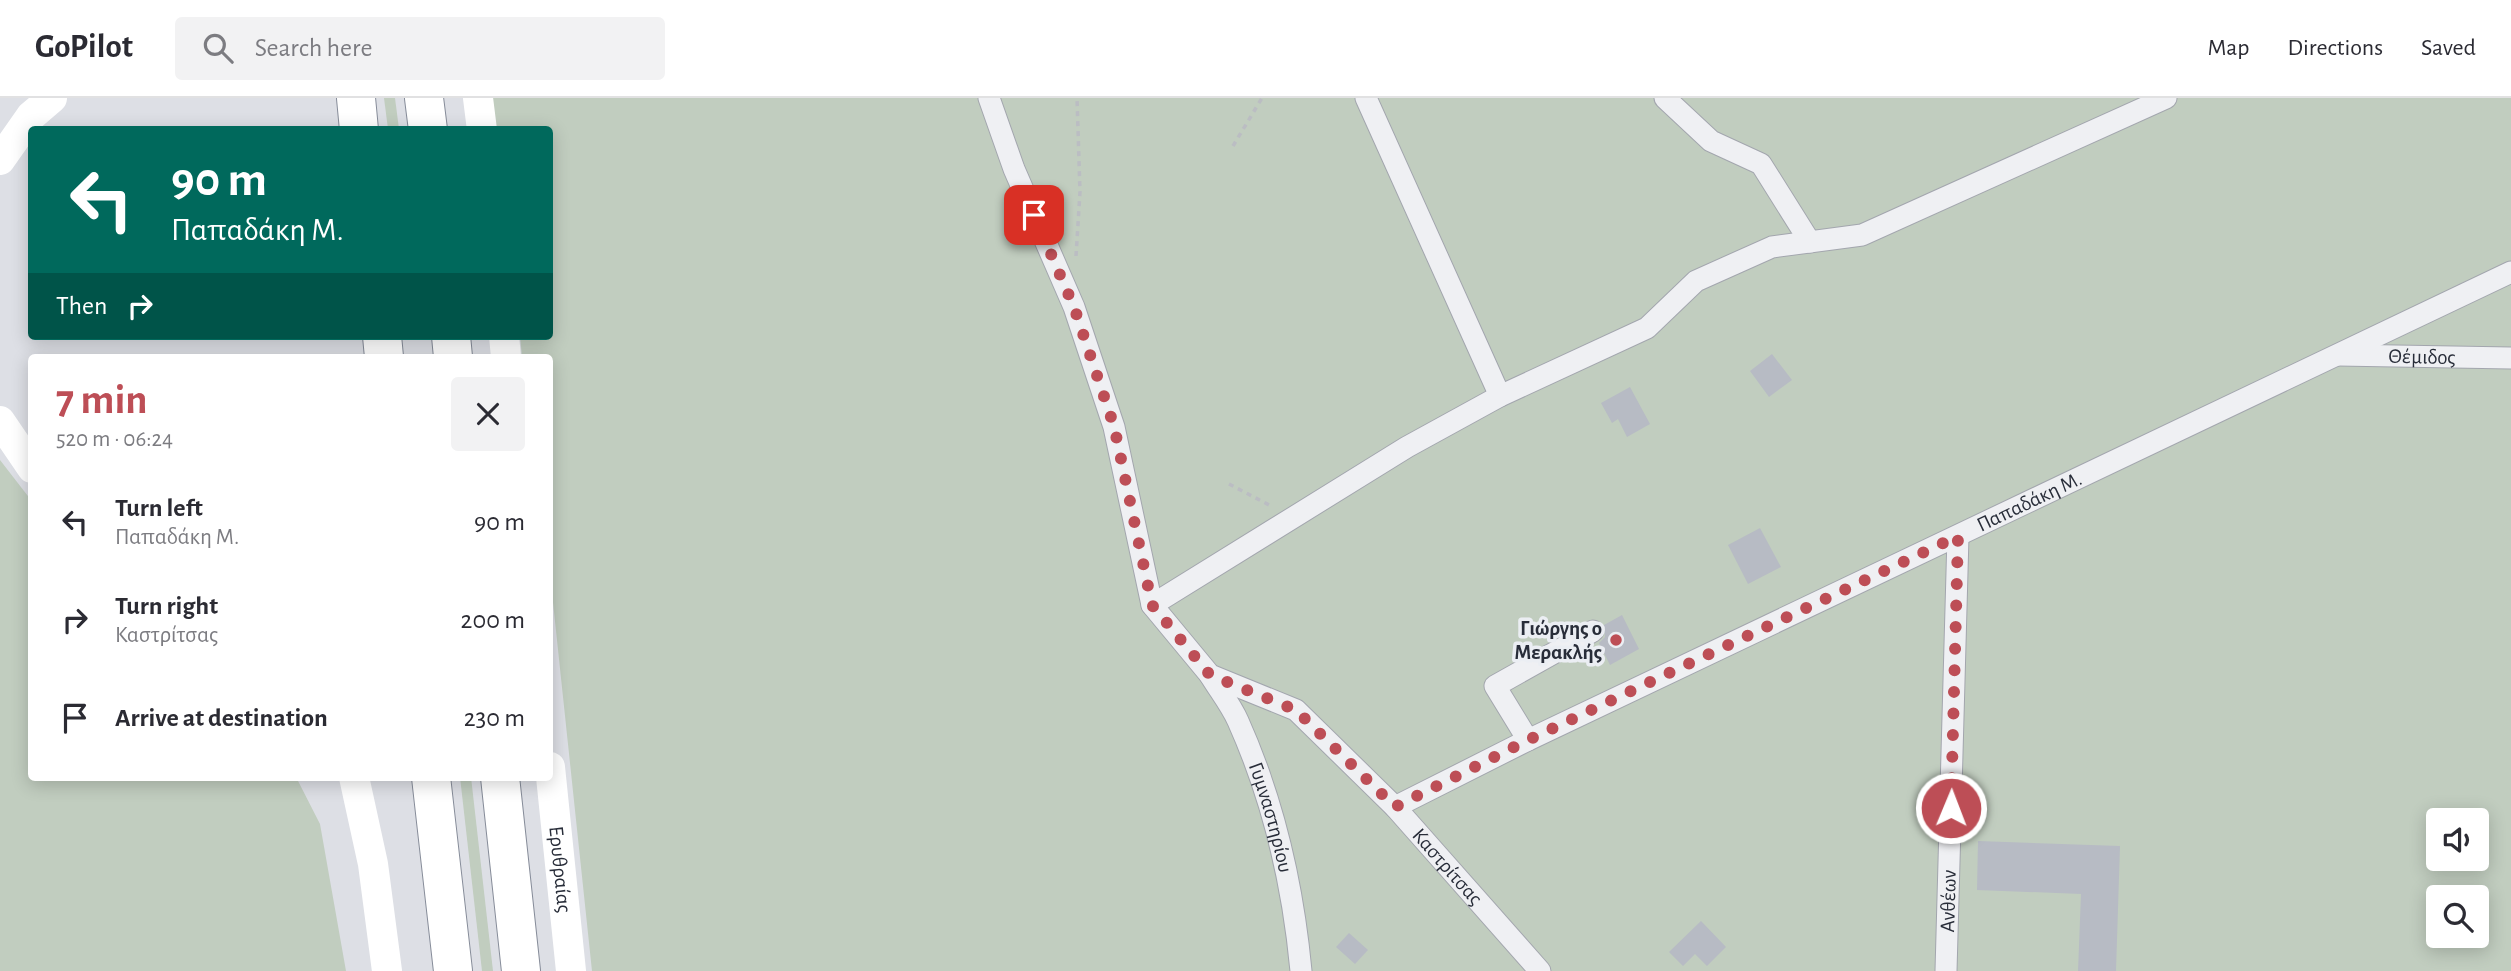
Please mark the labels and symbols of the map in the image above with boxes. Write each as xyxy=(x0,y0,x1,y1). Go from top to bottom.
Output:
pin xyxy=(1004,185,1064,245)
street label: Θέμιδος xyxy=(2388,345,2456,368)
street label: Παπαδάκη Μ. xyxy=(1973,468,2085,535)
place label: Γιώργης ο Μερακλής xyxy=(1514,618,1602,663)
marker: Γιώργης ο Μερακλής xyxy=(1608,632,1624,648)
street label: Γυμναστηρίου xyxy=(1245,759,1296,874)
position arrow xyxy=(1914,771,1988,845)
street label: Καστρίτσας xyxy=(1409,824,1487,909)
street label: Ερυθραίας xyxy=(546,825,575,914)
street label: Ανθέων xyxy=(1937,869,1959,933)

